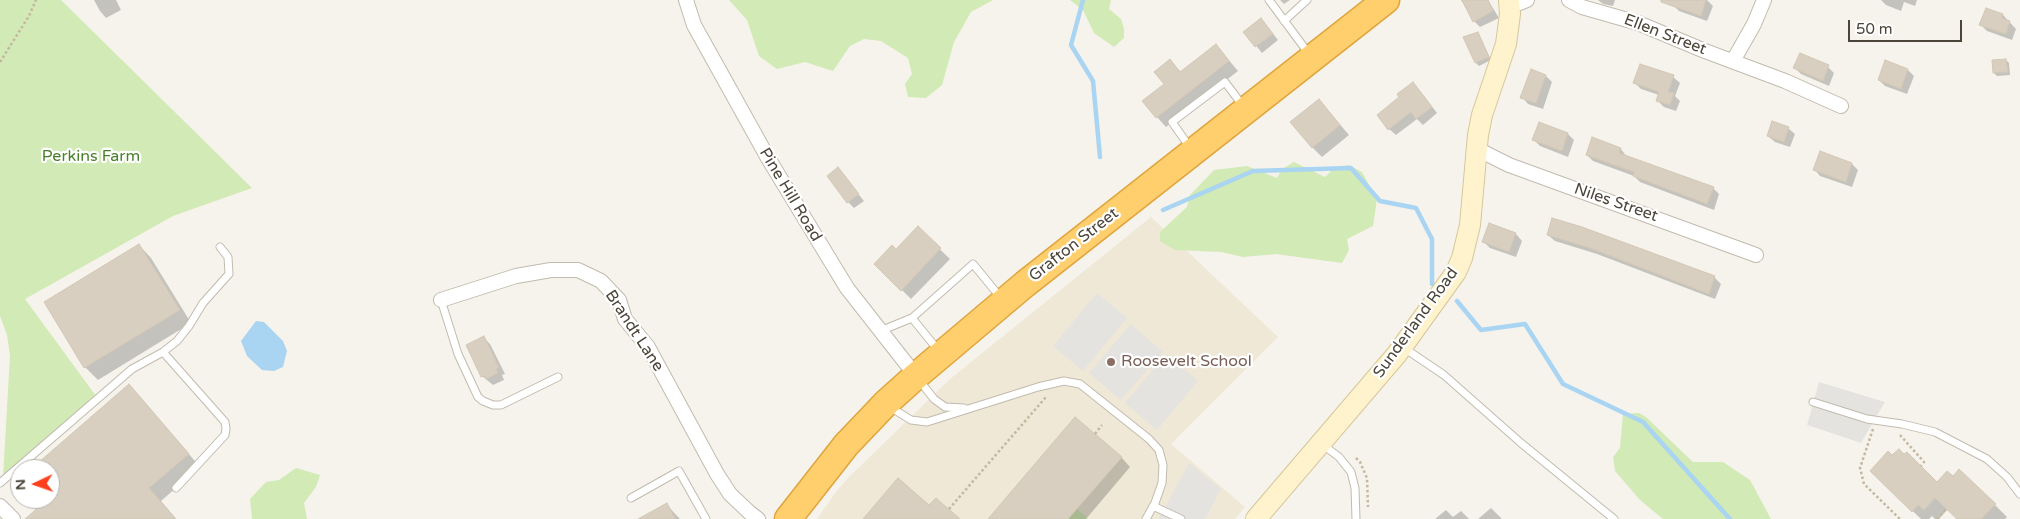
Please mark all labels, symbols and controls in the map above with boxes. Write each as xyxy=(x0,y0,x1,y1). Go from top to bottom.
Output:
street label: Ellen Street xyxy=(1621,10,1709,60)
scale bar xyxy=(1850,10,1964,42)
text: 50 m xyxy=(1856,20,1893,38)
street label: Pine Hill Road xyxy=(755,145,825,245)
park label: Perkins Farm xyxy=(42,147,140,167)
street label: Niles Street xyxy=(1572,180,1660,226)
street label: Grafton Street xyxy=(1025,204,1123,286)
street label: Sunderland Road xyxy=(1370,264,1462,382)
street label: Brandt Lane xyxy=(601,287,667,375)
place label: Roosevelt School xyxy=(1121,352,1252,372)
marker: Roosevelt School xyxy=(1105,356,1117,368)
north arrow xyxy=(10,459,60,509)
text: N xyxy=(12,479,29,491)

